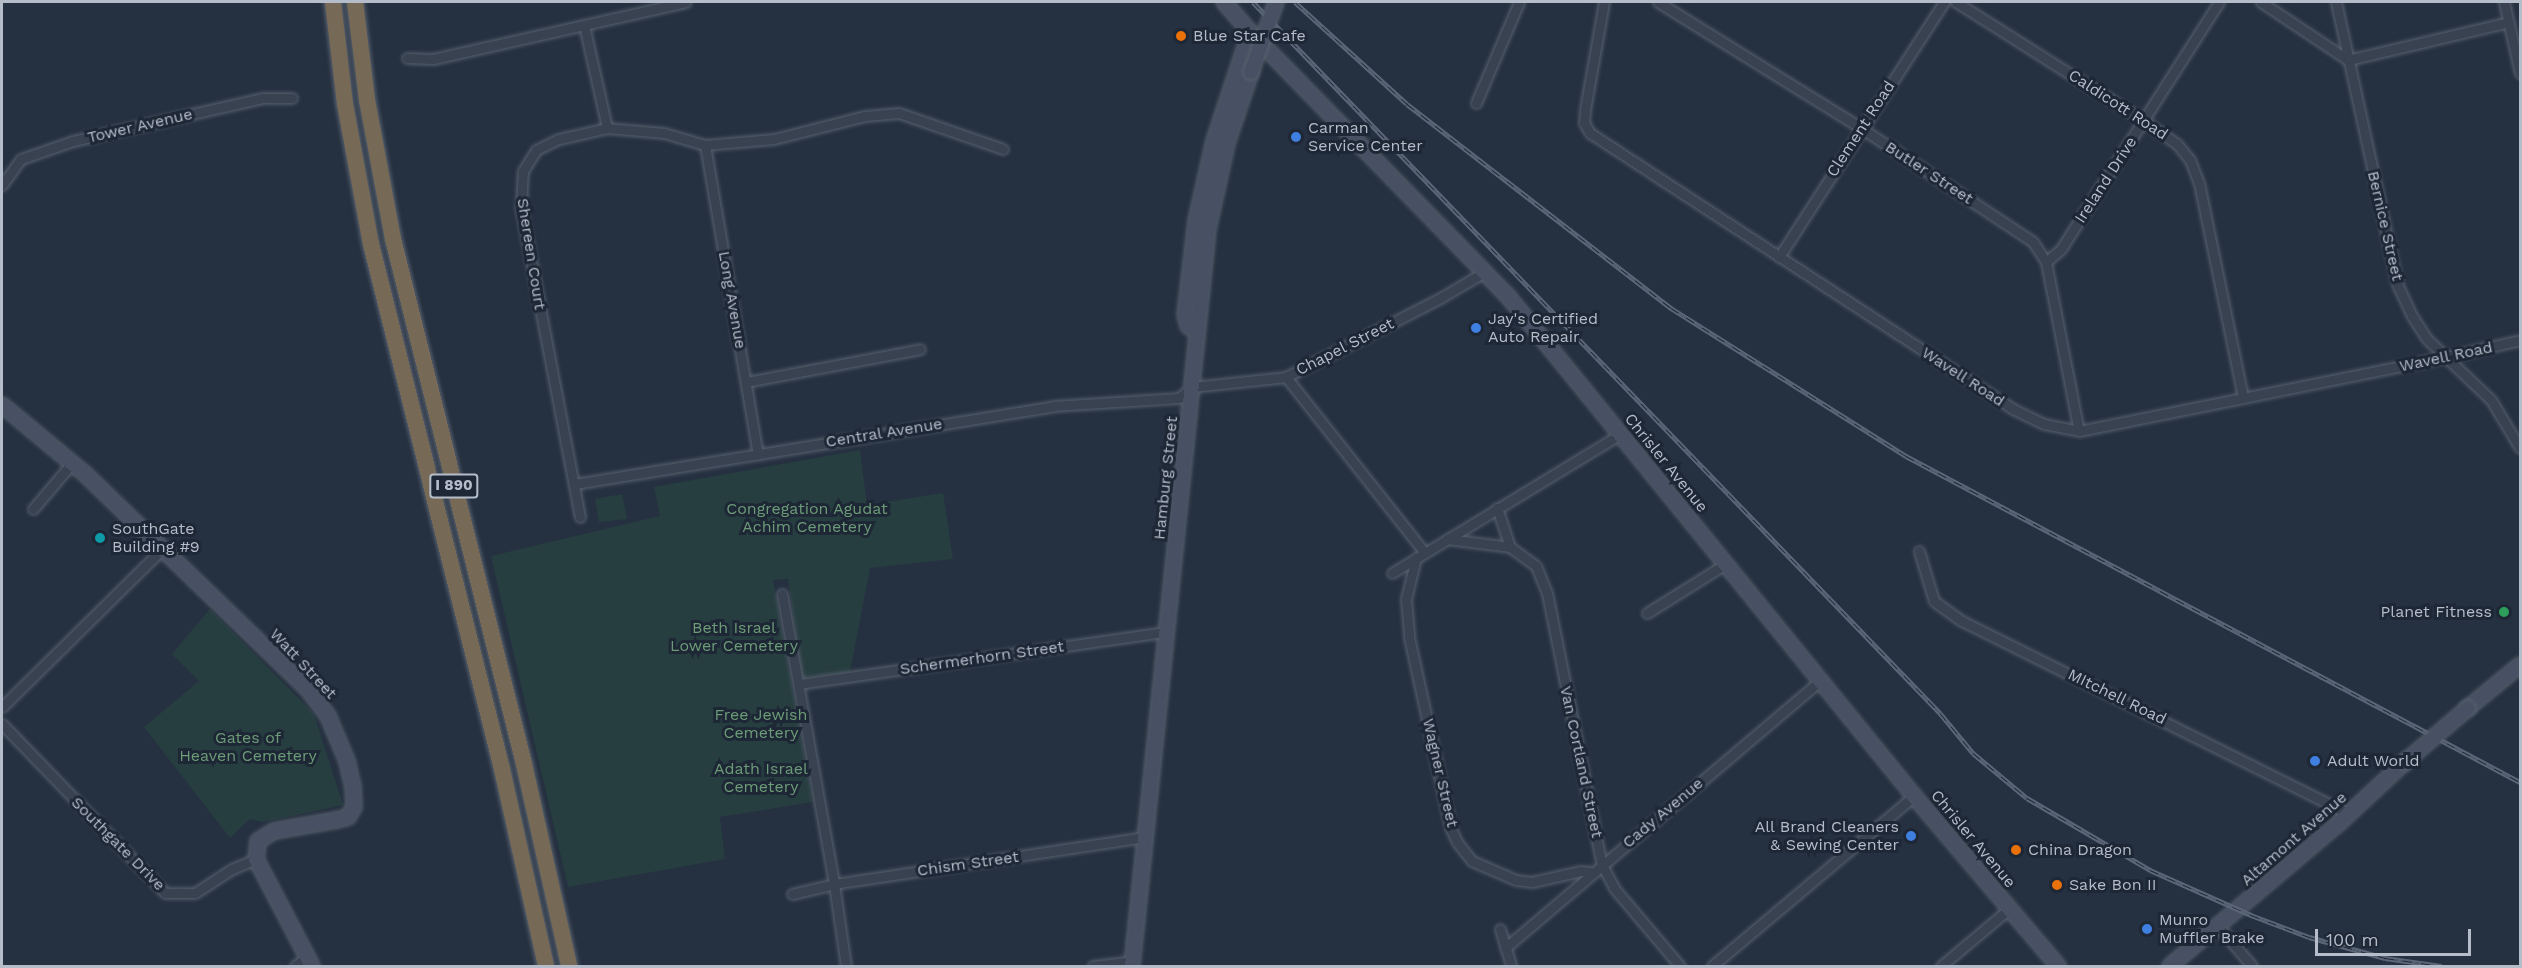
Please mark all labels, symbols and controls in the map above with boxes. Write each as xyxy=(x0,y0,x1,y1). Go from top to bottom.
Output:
place label: Blue Star Cafe xyxy=(1193,26,1306,46)
marker: Blue Star Cafe xyxy=(1174,29,1188,43)
street label: Caldicott Road xyxy=(2065,66,2171,144)
street label: Clement Road xyxy=(1823,77,1899,181)
street label: Tower Avenue xyxy=(85,104,195,148)
place label: Carman Service Center xyxy=(1308,118,1423,156)
marker: Carman Service Center xyxy=(1289,130,1303,144)
street label: Ireland Drive xyxy=(2071,133,2141,227)
street label: Butler Street xyxy=(1881,137,1977,209)
street label: Bernice Street xyxy=(2363,169,2407,283)
street label: Shereen Court xyxy=(513,197,549,311)
street label: Long Avenue xyxy=(714,249,750,351)
place label: Jay's Certified Auto Repair xyxy=(1488,309,1598,347)
street label: Chapel Street xyxy=(1293,314,1397,380)
marker: Jay's Certified Auto Repair xyxy=(1469,321,1483,335)
street label: Wavell Road xyxy=(2397,338,2495,376)
street label: Wavell Road xyxy=(1918,343,2008,411)
street label: Chrisler Avenue xyxy=(1620,409,1712,517)
street label: Central Avenue xyxy=(824,414,944,452)
street label: Hamburg Street xyxy=(1150,415,1182,541)
road number: I 890 xyxy=(428,474,480,498)
park label: Congregation Agudat Achim Cemetery xyxy=(726,499,888,537)
place label: SouthGate Building #9 xyxy=(112,519,200,557)
marker: SouthGate Building #9 xyxy=(93,531,107,545)
place label: Planet Fitness xyxy=(2381,602,2492,622)
marker: Planet Fitness xyxy=(2497,605,2511,619)
park label: Beth Israel Lower Cemetery xyxy=(670,618,798,656)
street label: Watt Street xyxy=(265,625,341,703)
street label: Schermerhorn Street xyxy=(899,637,1065,679)
street label: MItchell Road xyxy=(2064,665,2170,729)
street label: Van Cortland Street xyxy=(1556,684,1606,840)
park label: Free Jewish Cemetery xyxy=(714,705,808,743)
street label: Wagner Street xyxy=(1418,716,1462,830)
park label: Gates of Heaven Cemetery xyxy=(179,728,317,766)
place label: Adult World xyxy=(2327,751,2420,771)
marker: Adult World xyxy=(2308,754,2322,768)
park label: Adath Israel Cemetery xyxy=(714,759,808,797)
street label: Cady Avenue xyxy=(1618,773,1708,853)
street label: Chrisler Avenue xyxy=(1926,786,2020,892)
street label: Altamont Avenue xyxy=(2237,788,2351,890)
street label: Southgate Drive xyxy=(67,793,169,895)
place label: All Brand Cleaners & Sewing Center xyxy=(1754,817,1899,855)
marker: All Brand Cleaners & Sewing Center xyxy=(1904,829,1918,843)
place label: China Dragon xyxy=(2028,840,2132,860)
marker: China Dragon xyxy=(2009,843,2023,857)
street label: Chism Street xyxy=(916,847,1020,881)
place label: Sake Bon II xyxy=(2069,875,2157,895)
marker: Sake Bon II xyxy=(2050,878,2064,892)
place label: Munro Muffler Brake xyxy=(2159,910,2265,948)
scale bar xyxy=(2318,917,2474,955)
marker: Munro Muffler Brake xyxy=(2140,922,2154,936)
text: 100 m xyxy=(2326,929,2379,950)

